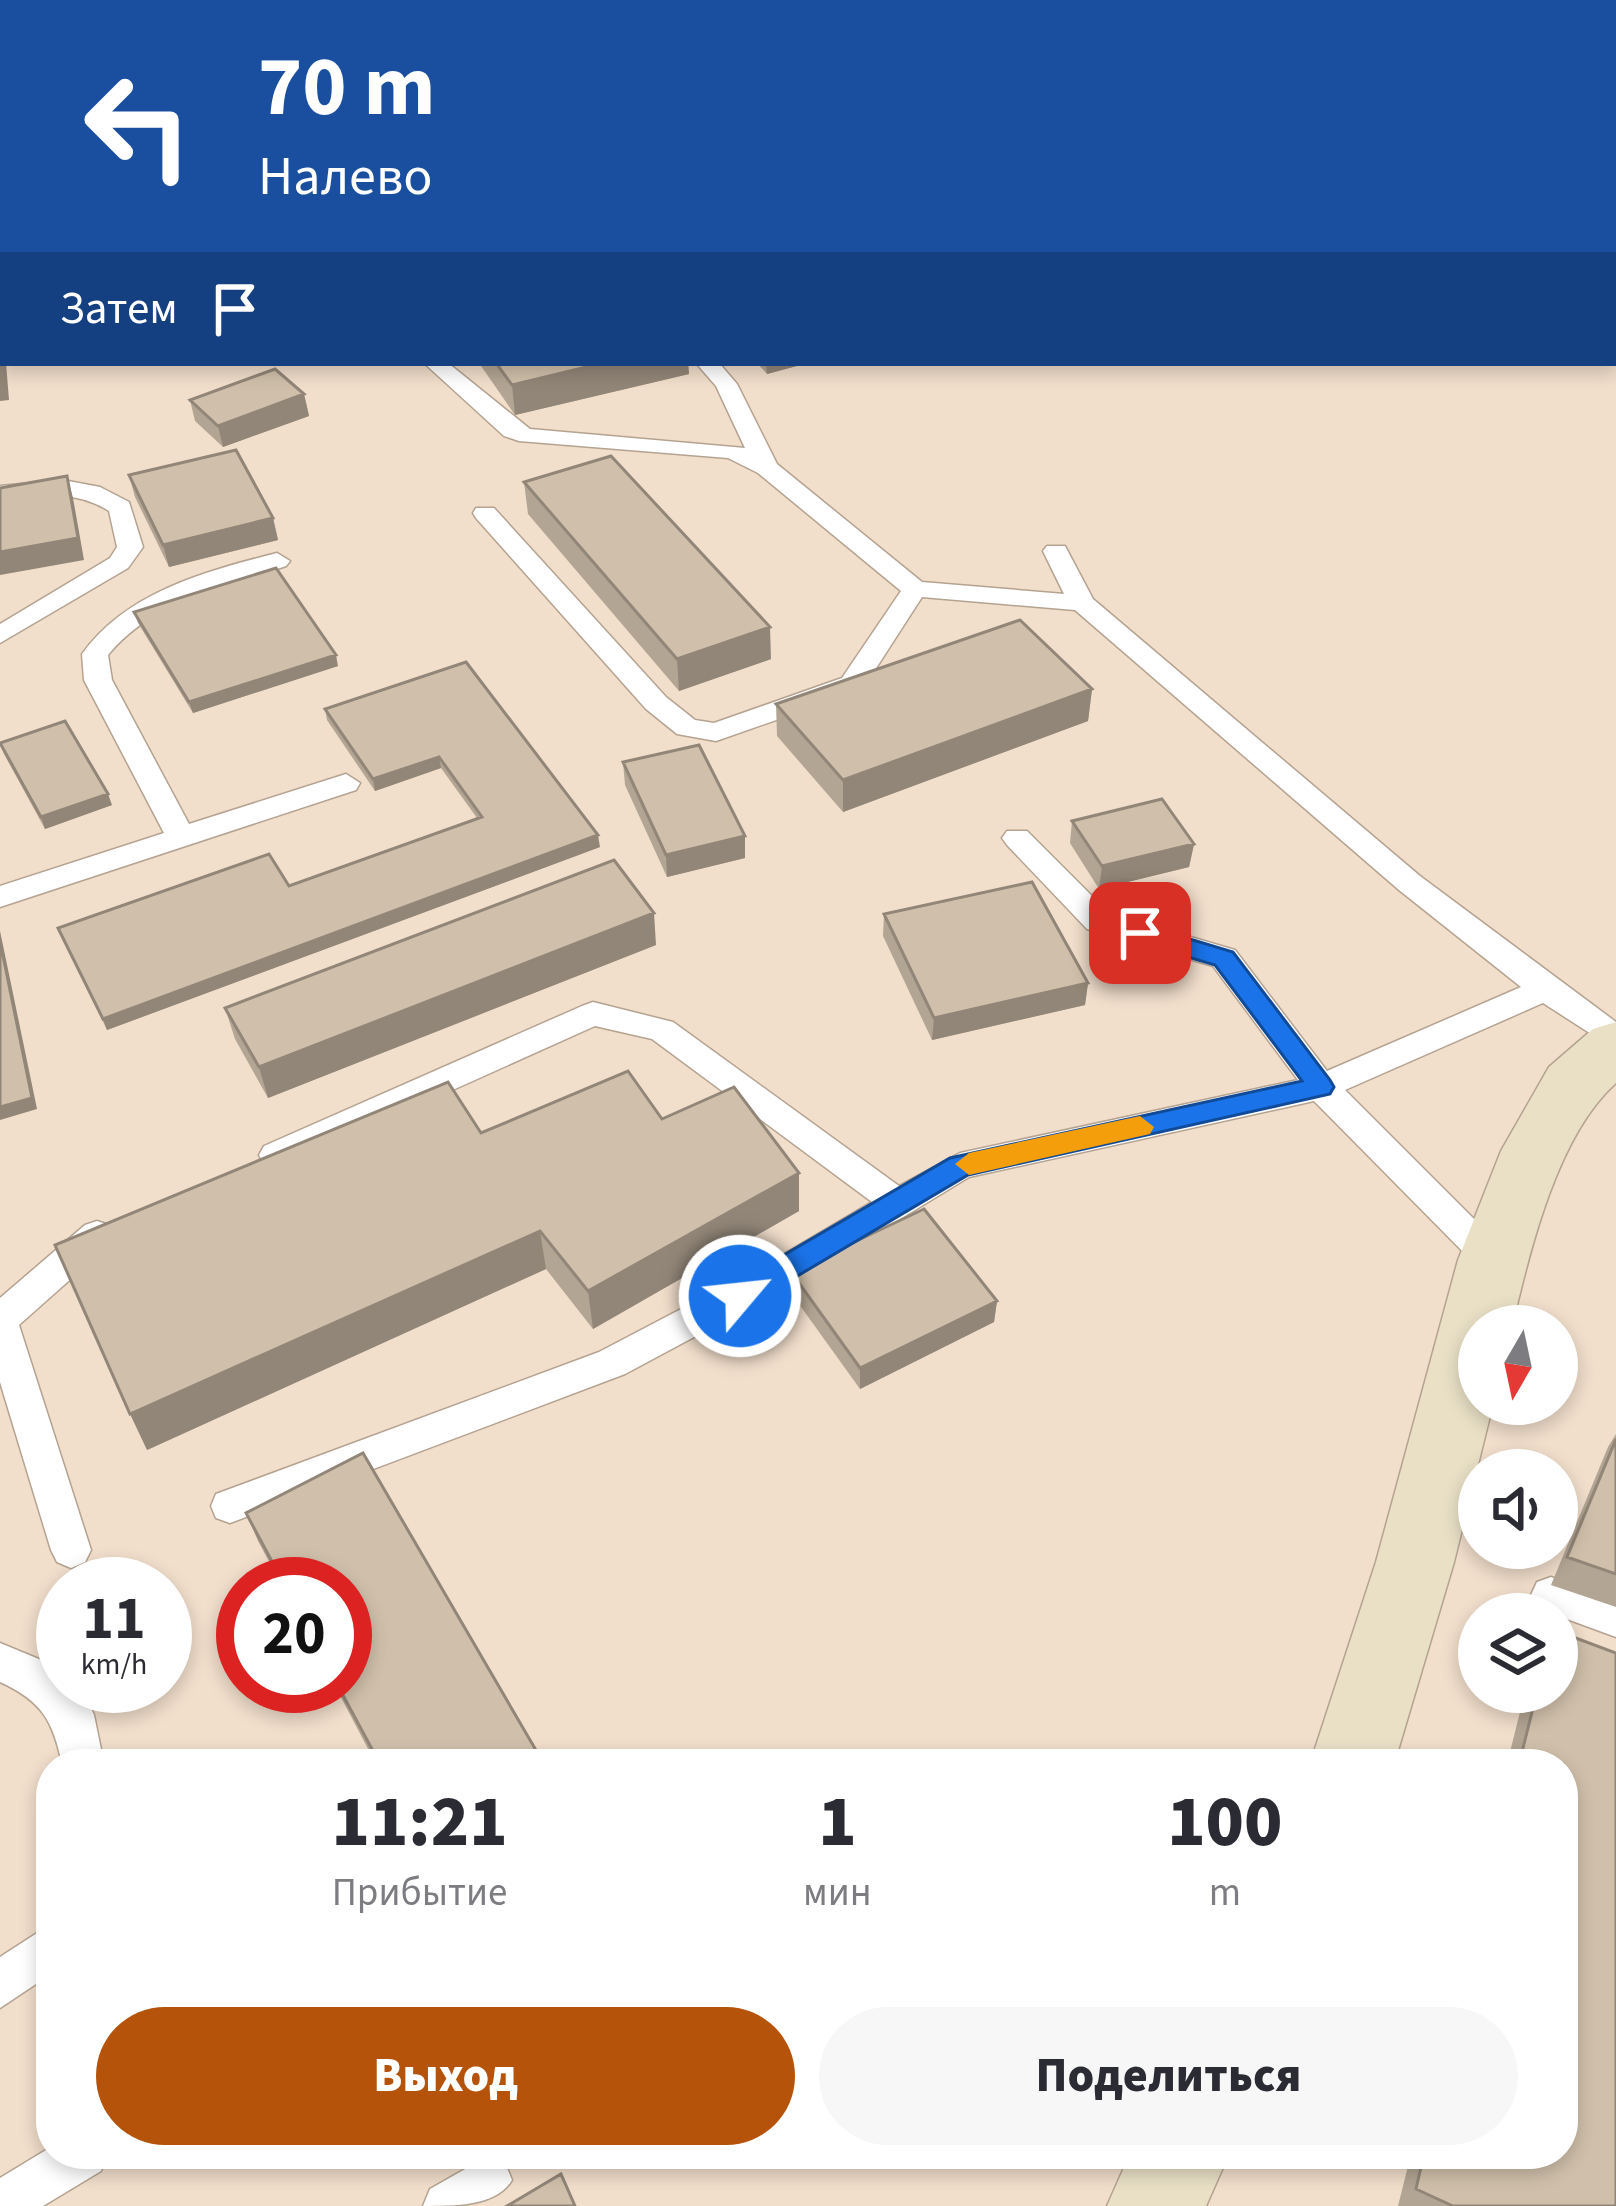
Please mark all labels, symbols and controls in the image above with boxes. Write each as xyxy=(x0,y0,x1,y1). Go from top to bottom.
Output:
text: 70 m xyxy=(258,28,436,148)
icon: left xyxy=(60,48,216,204)
text: Налево xyxy=(258,139,433,216)
icon: arrive xyxy=(202,276,268,342)
text: Затем xyxy=(60,277,178,341)
pin xyxy=(1089,882,1191,984)
icon: arrive xyxy=(1107,900,1173,966)
position arrow xyxy=(677,1233,803,1359)
north arrow xyxy=(1458,1305,1578,1425)
map controls xyxy=(1458,1305,1578,1713)
button: sound xyxy=(1458,1449,1578,1569)
speed limit sign: 20 xyxy=(216,1557,372,1713)
text: 11 xyxy=(82,1577,146,1662)
button: layers xyxy=(1458,1593,1578,1713)
text: km/h xyxy=(81,1643,147,1686)
text: 11:21 xyxy=(331,1771,508,1874)
text: 1 xyxy=(818,1771,857,1874)
text: 100 xyxy=(1167,1771,1283,1874)
text: Прибытие xyxy=(332,1865,507,1921)
text: мин xyxy=(803,1865,872,1921)
text: m xyxy=(1209,1865,1241,1921)
button: Выход xyxy=(96,2007,795,2145)
button: Поделиться xyxy=(819,2007,1518,2145)

